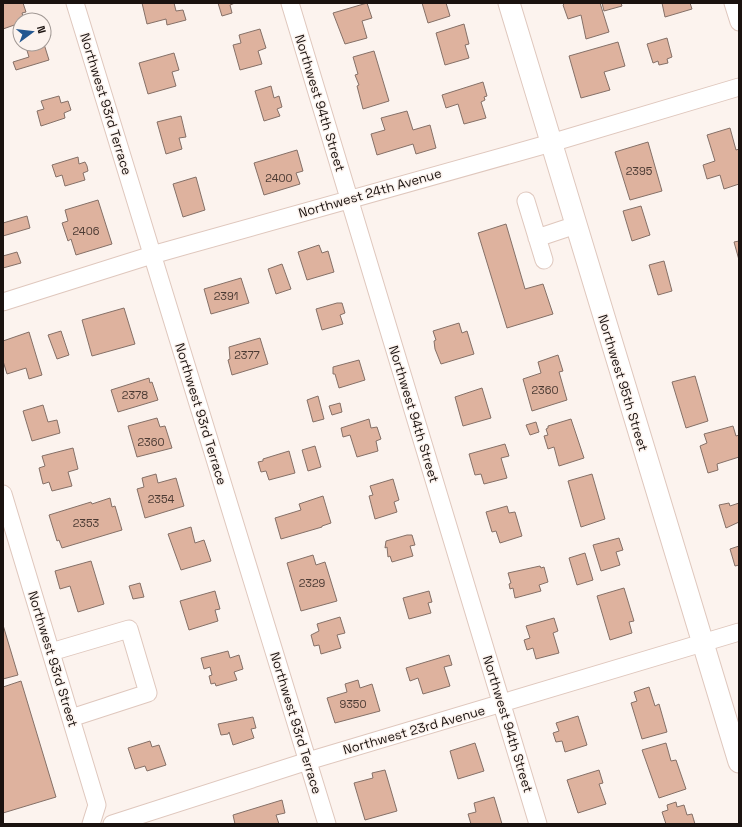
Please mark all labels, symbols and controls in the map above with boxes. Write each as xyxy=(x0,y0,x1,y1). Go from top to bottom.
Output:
north arrow xyxy=(12,12,52,52)
text: N xyxy=(34,24,49,35)
street label: Northwest 93rd Terrace xyxy=(76,31,136,177)
street label: Northwest 94th Street xyxy=(291,32,349,174)
street label: Northwest 24th Avenue xyxy=(296,164,444,222)
house number: 2395 xyxy=(626,164,653,178)
house number: 2400 xyxy=(265,171,293,185)
house number: 2406 xyxy=(73,224,100,238)
house number: 2391 xyxy=(214,289,238,303)
street label: Northwest 95th Street xyxy=(594,313,652,454)
street label: Northwest 93rd Terrace xyxy=(171,341,231,487)
street label: Northwest 94th Street xyxy=(385,343,443,485)
house number: 2377 xyxy=(234,348,260,362)
house number: 2360 xyxy=(531,383,559,397)
house number: 2378 xyxy=(122,388,148,402)
house number: 2360 xyxy=(137,435,165,449)
house number: 2354 xyxy=(148,492,174,506)
house number: 2353 xyxy=(73,516,100,530)
house number: 2329 xyxy=(299,576,326,590)
street label: Northwest 93rd Street xyxy=(24,589,82,729)
street label: Northwest 93rd Terrace xyxy=(266,650,326,796)
street label: Northwest 94th Street xyxy=(479,653,537,795)
house number: 9350 xyxy=(339,697,367,711)
street label: Northwest 23rd Avenue xyxy=(341,702,487,758)

